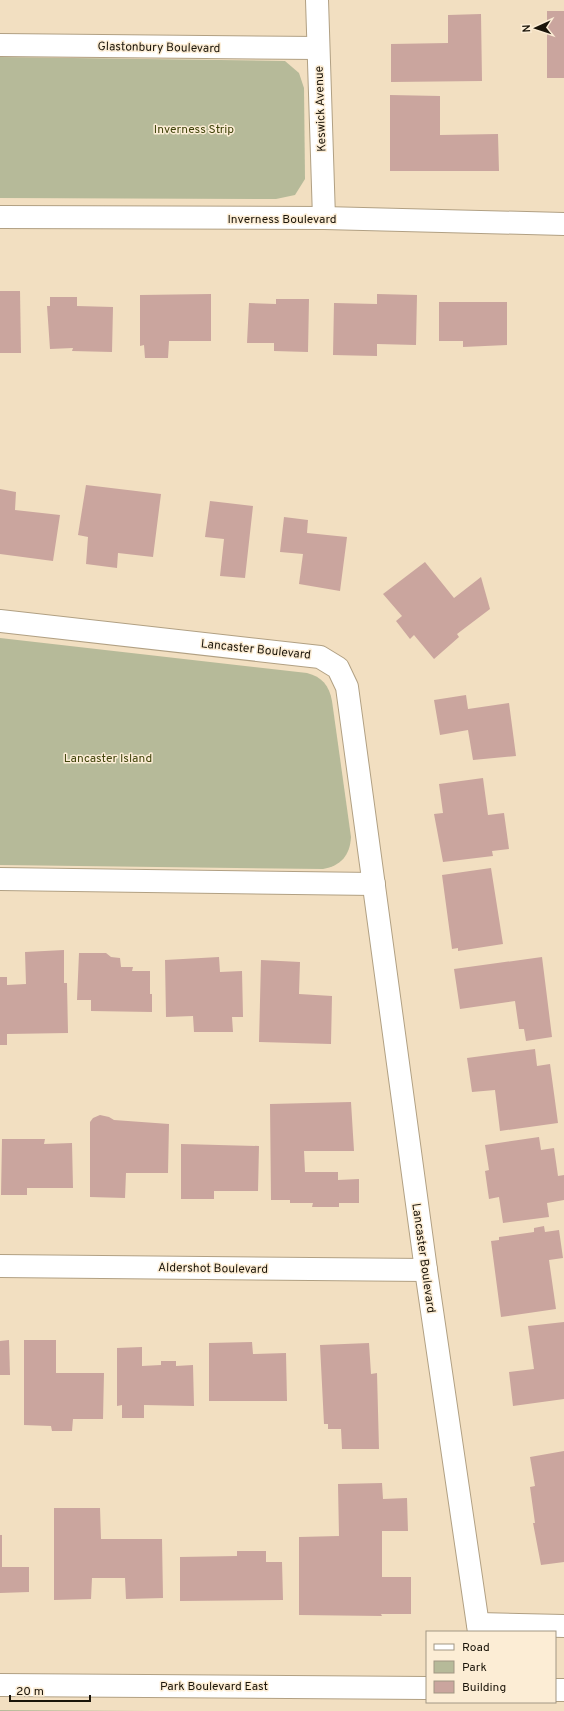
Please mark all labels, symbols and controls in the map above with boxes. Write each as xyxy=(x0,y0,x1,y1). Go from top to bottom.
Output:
north arrow xyxy=(516,8,556,48)
text: N xyxy=(520,24,534,33)
street label: Glastonbury Boulevard xyxy=(97,39,221,57)
street label: Keswick Avenue xyxy=(312,66,330,152)
park label: Inverness Strip xyxy=(154,122,234,138)
street label: Inverness Boulevard xyxy=(227,212,337,228)
street label: Lancaster Boulevard xyxy=(200,636,312,664)
park label: Lancaster Island xyxy=(64,751,152,767)
street label: Lancaster Boulevard xyxy=(407,1202,439,1314)
street label: Aldershot Boulevard xyxy=(158,1260,268,1278)
legend xyxy=(426,1631,556,1703)
text: Road xyxy=(462,1640,490,1656)
text: Park xyxy=(462,1660,487,1676)
scale bar xyxy=(10,1677,90,1703)
street label: Park Boulevard East xyxy=(160,1679,268,1695)
text: Building xyxy=(462,1680,506,1696)
text: 20 m xyxy=(16,1684,44,1700)

